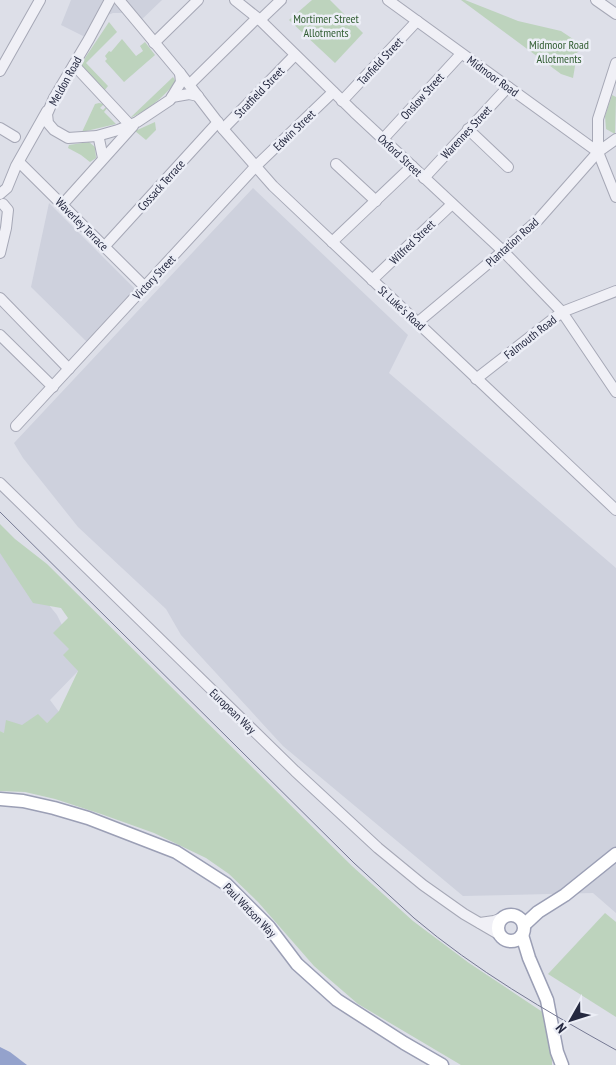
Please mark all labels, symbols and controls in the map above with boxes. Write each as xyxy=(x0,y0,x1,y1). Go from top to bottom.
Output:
park label: Mortimer Street Allotments xyxy=(293,11,360,40)
street label: Tanfield Street xyxy=(354,33,406,88)
park label: Midmoor Road Allotments xyxy=(529,37,589,66)
street label: Midmoor Road xyxy=(464,52,522,100)
street label: Meldon Road xyxy=(45,54,85,108)
street label: Stratfield Street xyxy=(231,63,288,121)
street label: Onslow Street xyxy=(397,69,447,123)
street label: Warennes Street xyxy=(437,102,495,162)
street label: Edwin Street xyxy=(270,106,319,154)
street label: Oxford Street xyxy=(375,131,426,180)
street label: Cossack Terrace xyxy=(134,156,188,214)
street label: Waverley Terrace xyxy=(52,194,112,254)
street label: Plantation Road xyxy=(483,214,541,270)
street label: Wilfred Street xyxy=(386,216,438,267)
street label: Victory Street xyxy=(129,251,179,303)
street label: St Luke's Road xyxy=(375,282,429,334)
street label: Falmouth Road xyxy=(501,312,559,362)
street label: European Way xyxy=(207,685,260,737)
street label: Paul Watson Way xyxy=(220,880,280,941)
north arrow xyxy=(546,995,596,1045)
text: N xyxy=(552,1020,570,1037)

